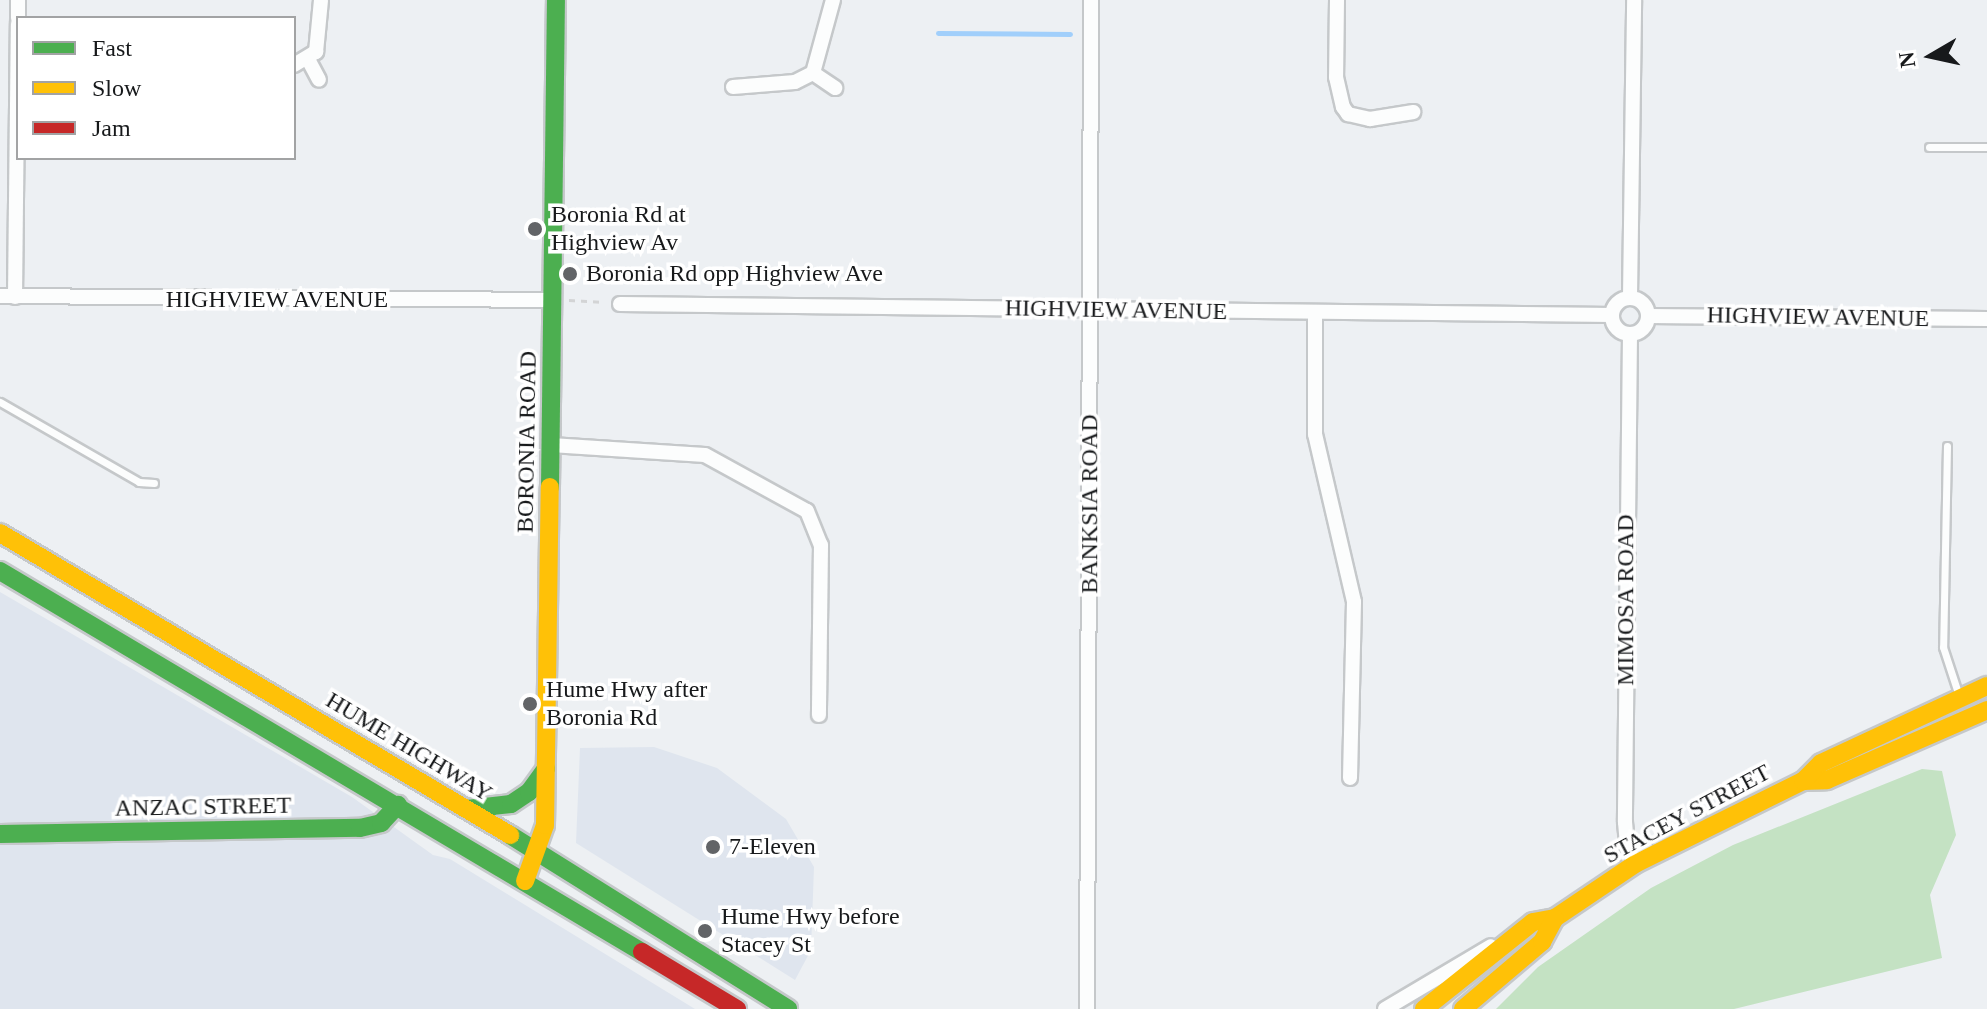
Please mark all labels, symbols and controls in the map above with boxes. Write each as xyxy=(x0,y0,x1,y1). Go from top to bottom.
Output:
legend xyxy=(16,16,296,160)
north arrow xyxy=(1891,16,1971,96)
text: Fast xyxy=(92,35,132,61)
text: N xyxy=(1893,50,1920,70)
text: Slow xyxy=(92,75,141,101)
text: Jam xyxy=(92,115,131,141)
place label: Boronia Rd at Highview Av xyxy=(551,201,686,257)
marker: Boronia Rd at Highview Av xyxy=(526,220,544,238)
place label: Boronia Rd opp Highview Ave xyxy=(586,260,884,288)
marker: Boronia Rd opp Highview Ave xyxy=(561,265,579,283)
street label: HIGHVIEW AVENUE xyxy=(165,286,389,314)
street label: HIGHVIEW AVENUE xyxy=(1004,294,1228,326)
street label: HIGHVIEW AVENUE xyxy=(1706,301,1930,333)
street label: BORONIA ROAD xyxy=(511,350,543,534)
street label: BANKSIA ROAD xyxy=(1076,414,1104,594)
street label: MIMOSA ROAD xyxy=(1612,514,1640,686)
place label: Hume Hwy after Boronia Rd xyxy=(546,676,707,732)
street label: HUME HIGHWAY xyxy=(321,686,497,808)
marker: Hume Hwy after Boronia Rd xyxy=(521,695,539,713)
street label: STACEY STREET xyxy=(1598,758,1776,870)
street label: ANZAC STREET xyxy=(114,791,292,823)
place label: 7-Eleven xyxy=(729,833,816,861)
marker: 7-Eleven xyxy=(704,838,722,856)
place label: Hume Hwy before Stacey St xyxy=(721,903,900,959)
marker: Hume Hwy before Stacey St xyxy=(696,922,714,940)

